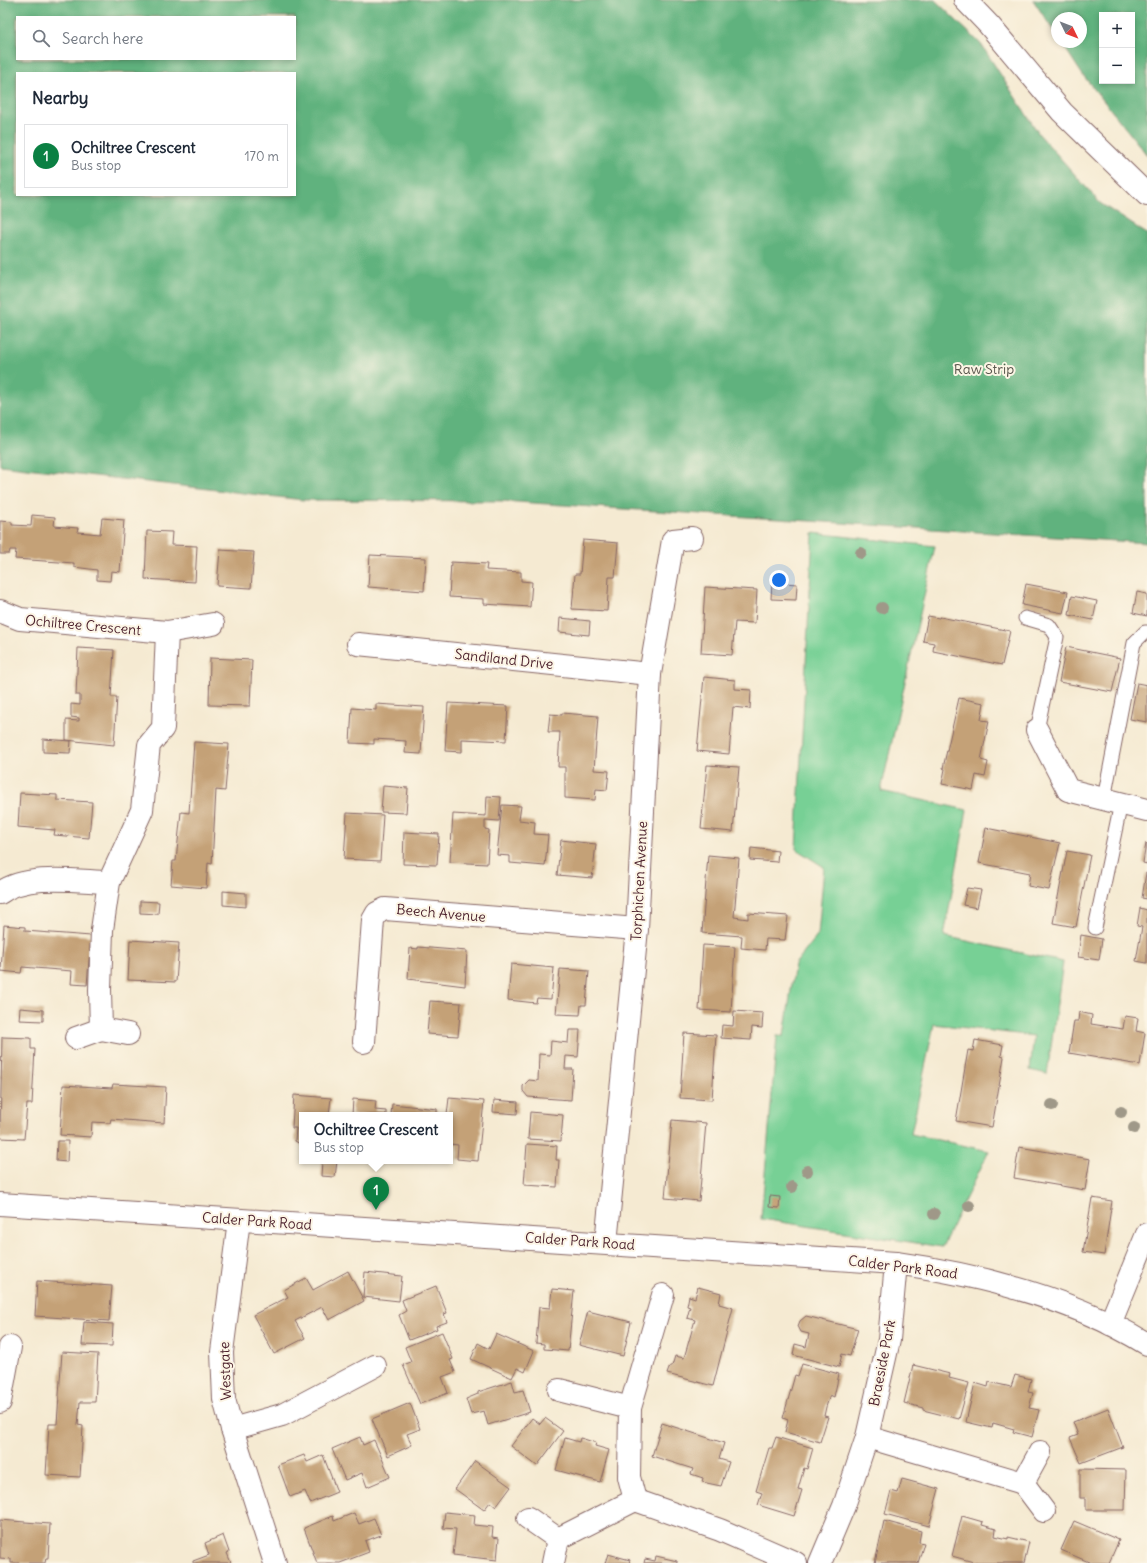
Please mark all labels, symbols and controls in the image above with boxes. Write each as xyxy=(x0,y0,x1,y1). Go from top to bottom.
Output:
north arrow xyxy=(1051,12,1087,48)
map controls xyxy=(1099,12,1135,84)
button: + xyxy=(1099,12,1135,48)
search box xyxy=(16,16,296,60)
icon: search xyxy=(30,27,52,49)
text: Search here xyxy=(62,29,143,48)
button: − xyxy=(1099,48,1135,84)
text: Nearby xyxy=(32,87,88,109)
text: Ochiltree Crescent xyxy=(71,138,196,157)
text: 1 xyxy=(43,148,49,165)
text: 170 m xyxy=(244,148,279,165)
text: Bus stop xyxy=(71,157,121,174)
park label: Raw Strip xyxy=(954,360,1014,378)
your location xyxy=(769,570,789,590)
street label: Ochiltree Crescent xyxy=(24,611,142,639)
street label: Sandiland Drive xyxy=(454,645,554,673)
street label: Torphichen Avenue xyxy=(627,820,651,942)
street label: Beech Avenue xyxy=(396,900,486,926)
popup xyxy=(299,1112,453,1164)
text: Ochiltree Crescent xyxy=(314,1120,438,1139)
text: Bus stop xyxy=(314,1139,364,1156)
pin: 1 xyxy=(363,1177,389,1210)
street label: Calder Park Road xyxy=(201,1208,313,1234)
street label: Calder Park Road xyxy=(524,1228,636,1254)
street label: Calder Park Road xyxy=(847,1251,959,1283)
street label: Braeside Park xyxy=(865,1318,899,1408)
street label: Westgate xyxy=(215,1341,235,1401)

